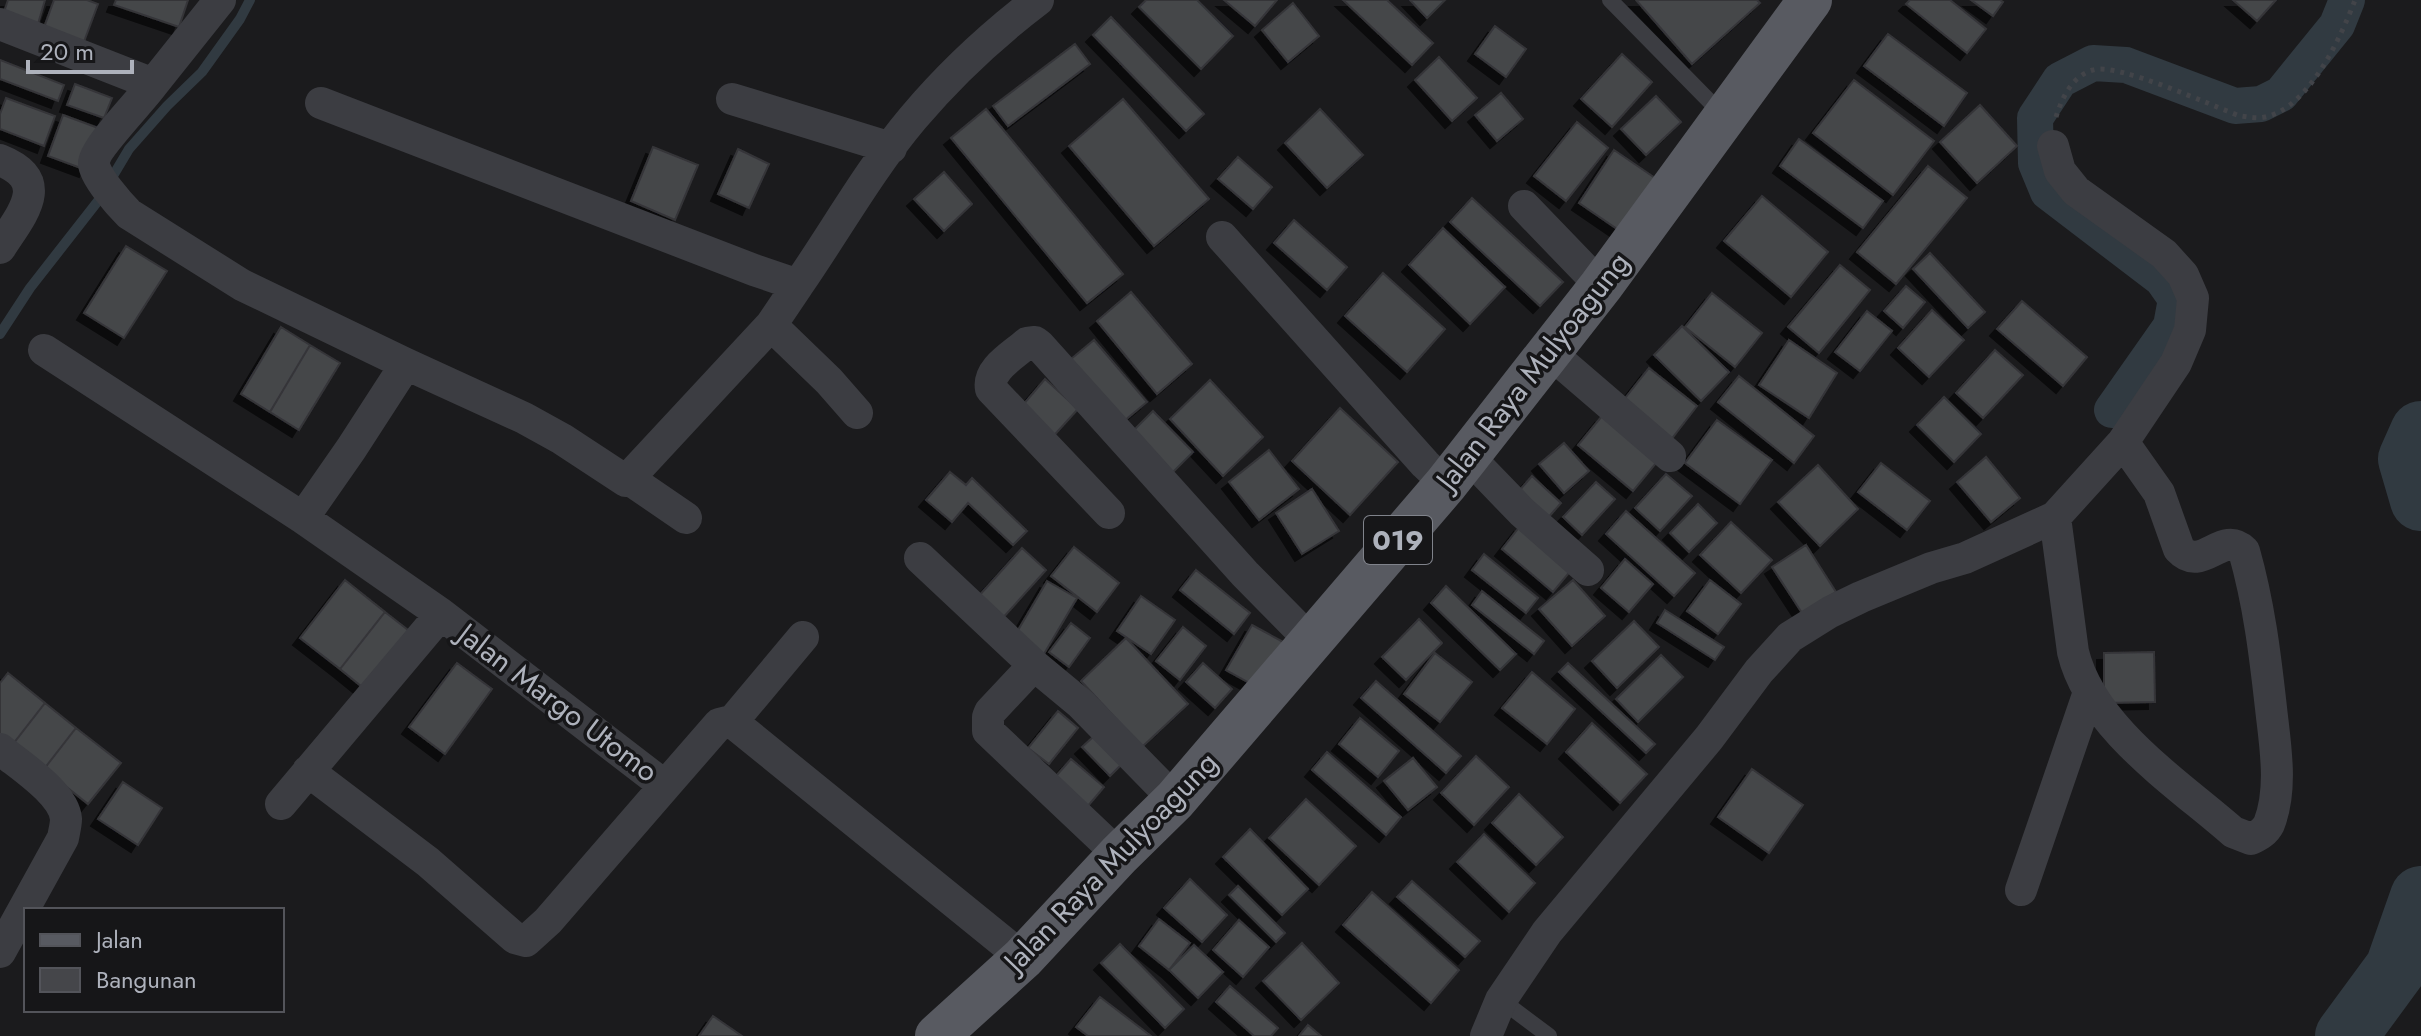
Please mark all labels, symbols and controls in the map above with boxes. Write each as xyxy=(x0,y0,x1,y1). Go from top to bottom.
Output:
scale bar xyxy=(28,24,132,74)
text: 20 m xyxy=(40,34,94,69)
street label: Jalan Raya Mulyoagung xyxy=(1423,243,1639,502)
road number: 019 xyxy=(1364,516,1432,564)
street label: Jalan Margo Utomo xyxy=(446,611,667,792)
street label: Jalan Raya Mulyoagung xyxy=(991,742,1227,984)
legend xyxy=(24,908,284,1012)
text: Jalan xyxy=(93,922,143,957)
text: Bangunan xyxy=(96,962,197,997)

